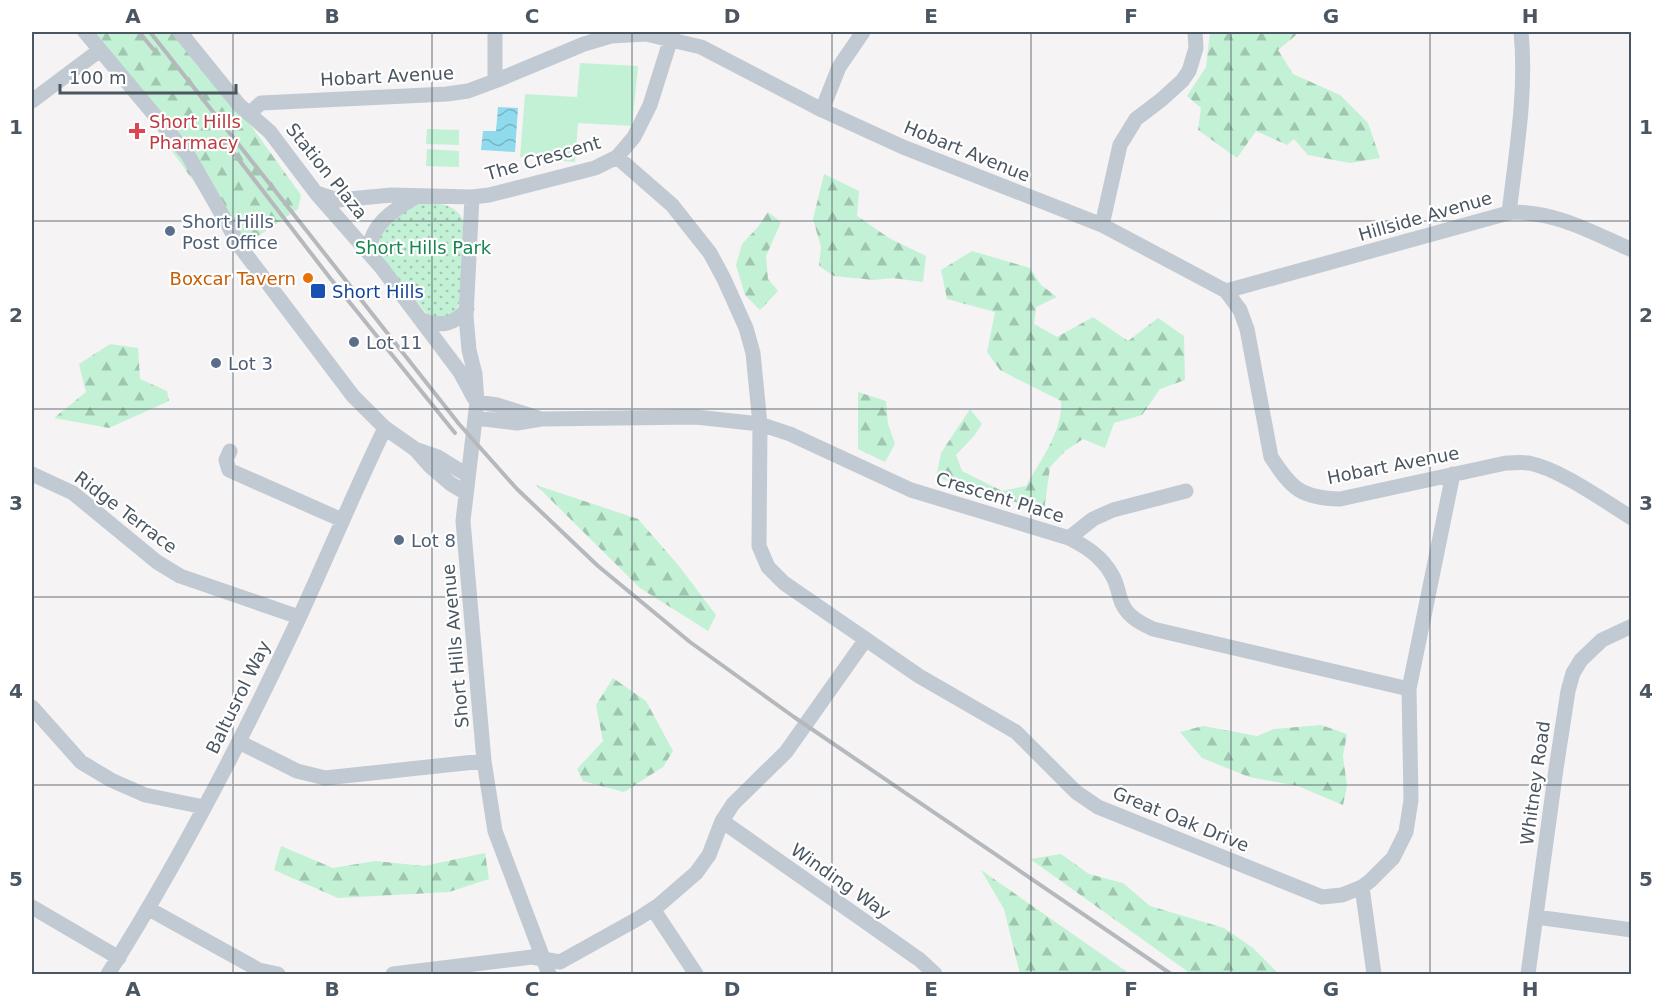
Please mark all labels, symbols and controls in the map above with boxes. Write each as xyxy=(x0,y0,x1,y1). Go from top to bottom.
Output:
text: A xyxy=(125,4,141,28)
text: B xyxy=(324,4,340,28)
text: C xyxy=(525,4,539,28)
text: D xyxy=(724,4,740,28)
text: E xyxy=(924,4,938,28)
text: F xyxy=(1124,4,1138,28)
text: G xyxy=(1323,4,1339,28)
text: H xyxy=(1522,4,1538,28)
scale bar xyxy=(60,57,236,95)
street label: Hobart Avenue xyxy=(320,62,454,90)
text: 100 m xyxy=(69,67,127,88)
place label: Short Hills Pharmacy xyxy=(149,111,241,153)
text: 1 xyxy=(9,115,23,139)
text: 1 xyxy=(1639,115,1653,139)
street label: Hobart Avenue xyxy=(901,116,1033,186)
street label: Station Plaza xyxy=(282,119,372,223)
marker: Short Hills Pharmacy xyxy=(130,124,144,138)
street label: The Crescent xyxy=(482,132,603,185)
street label: Hillside Avenue xyxy=(1356,187,1494,245)
place label: Short Hills Post Office xyxy=(182,211,278,253)
marker: Short Hills Post Office xyxy=(163,224,177,238)
park label: Short Hills Park xyxy=(355,237,492,258)
place label: Boxcar Tavern xyxy=(170,268,296,289)
marker: Boxcar Tavern xyxy=(301,271,315,285)
place label: Short Hills xyxy=(332,281,424,302)
marker: Short Hills xyxy=(309,282,327,300)
text: 2 xyxy=(9,303,23,327)
text: 2 xyxy=(1639,303,1653,327)
place label: Lot 11 xyxy=(366,332,422,353)
marker: Lot 11 xyxy=(347,335,361,349)
place label: Lot 3 xyxy=(228,353,273,374)
marker: Lot 3 xyxy=(209,356,223,370)
street label: Hobart Avenue xyxy=(1325,442,1461,488)
street label: Ridge Terrace xyxy=(71,467,181,557)
street label: Crescent Place xyxy=(933,468,1067,526)
text: 3 xyxy=(9,491,23,515)
text: 3 xyxy=(1639,491,1653,515)
place label: Lot 8 xyxy=(411,530,456,551)
marker: Lot 8 xyxy=(392,533,406,547)
street label: Short Hills Avenue xyxy=(437,563,473,729)
street label: Baltusrol Way xyxy=(202,637,275,757)
text: 4 xyxy=(9,679,23,703)
text: 4 xyxy=(1639,679,1653,703)
street label: Whitney Road xyxy=(1516,719,1554,847)
street label: Great Oak Drive xyxy=(1110,782,1252,856)
street label: Winding Way xyxy=(787,839,895,923)
text: 5 xyxy=(9,867,23,891)
text: 5 xyxy=(1639,867,1653,891)
text: A xyxy=(125,977,141,1001)
text: B xyxy=(324,977,340,1001)
text: C xyxy=(525,977,539,1001)
text: D xyxy=(724,977,740,1001)
text: E xyxy=(924,977,938,1001)
text: F xyxy=(1124,977,1138,1001)
text: G xyxy=(1323,977,1339,1001)
text: H xyxy=(1522,977,1538,1001)

